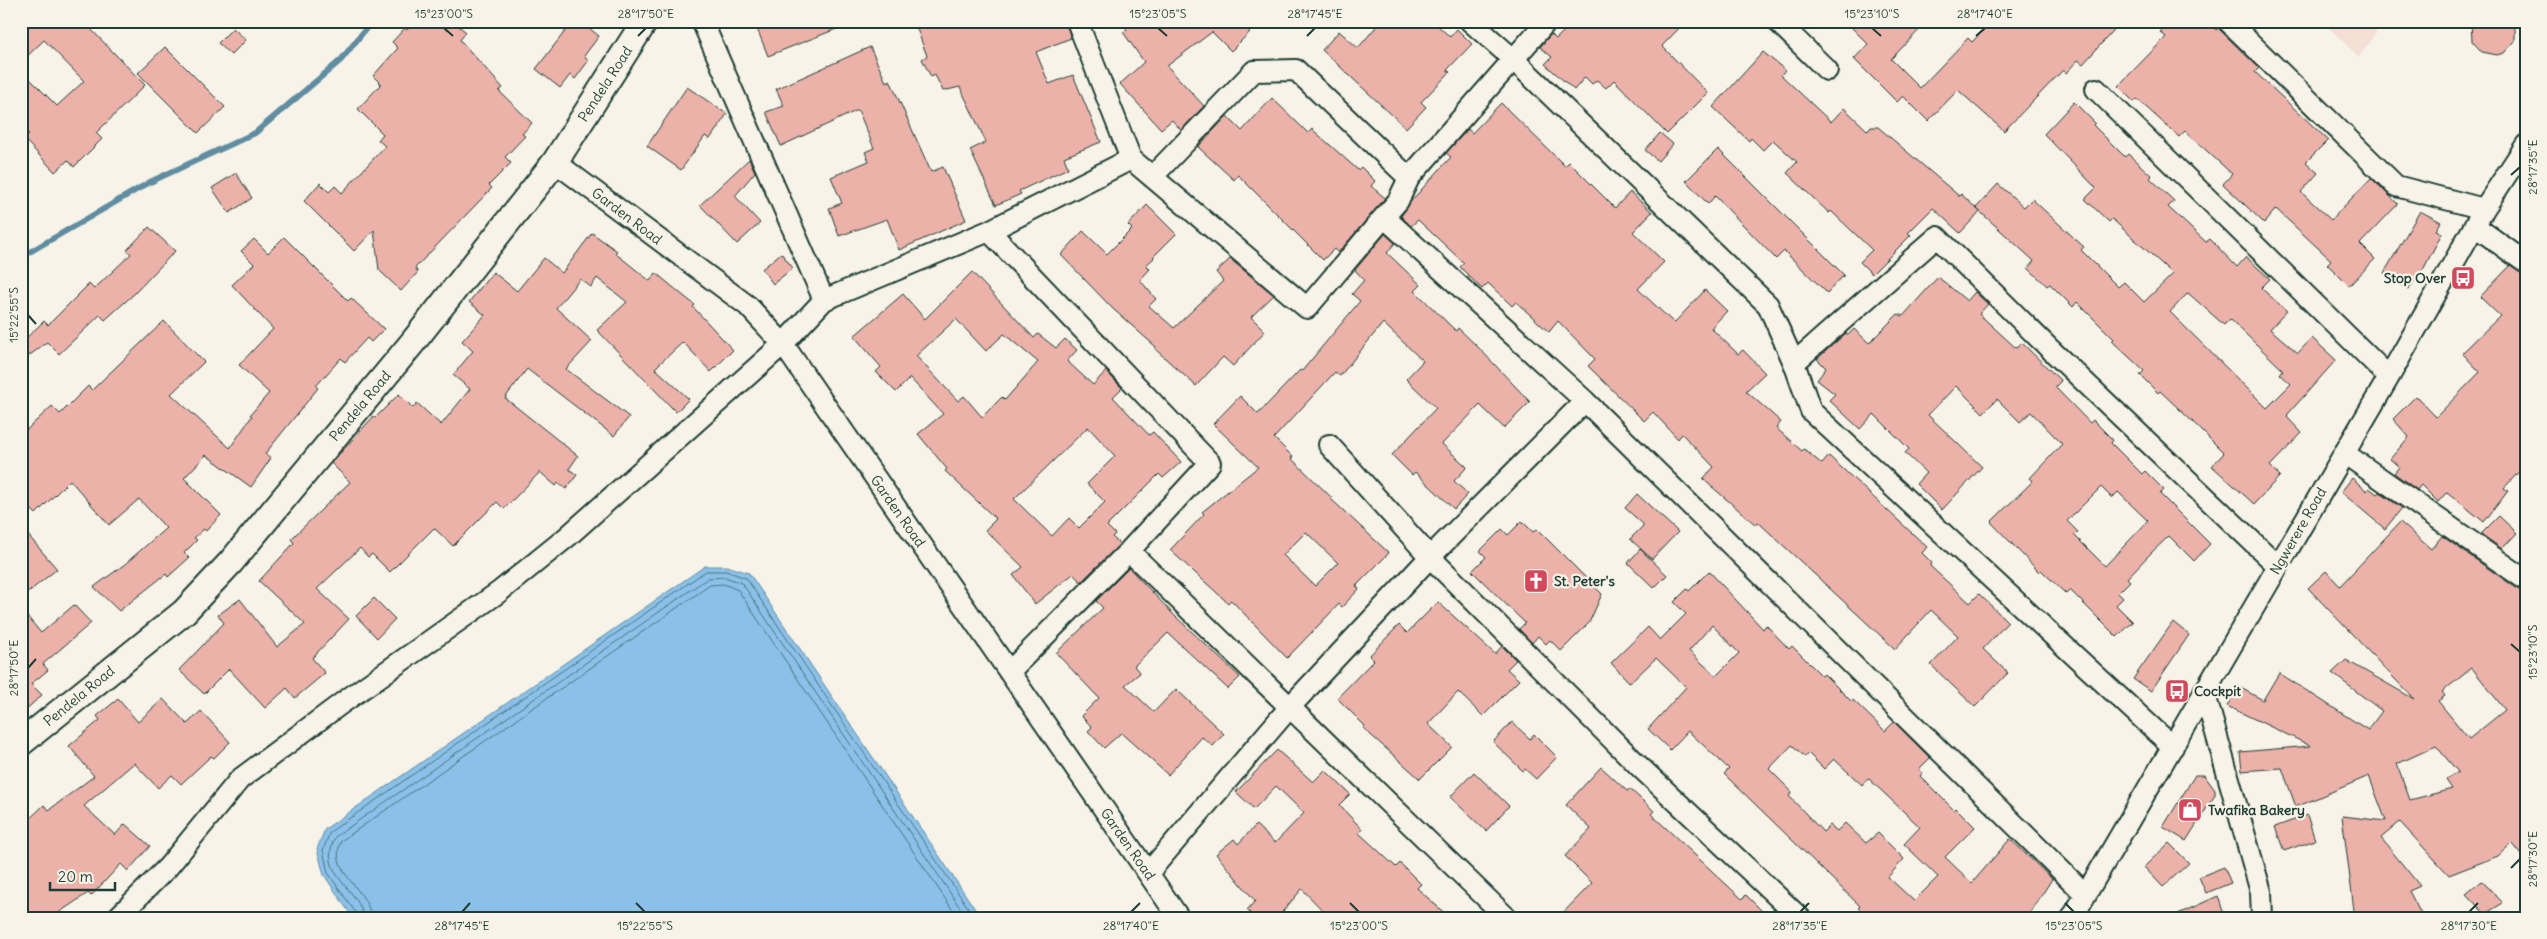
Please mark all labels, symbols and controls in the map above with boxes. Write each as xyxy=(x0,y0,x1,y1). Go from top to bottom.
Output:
text: 15°23'00"S xyxy=(415,6,473,21)
text: 28°17'50"E xyxy=(618,6,674,21)
text: 15°23'05"S xyxy=(1130,6,1187,21)
text: 28°17'45"E xyxy=(1287,6,1343,21)
text: 15°23'10"S xyxy=(1845,6,1900,21)
text: 28°17'40"E xyxy=(1957,6,2013,21)
street label: Pendela Road xyxy=(574,43,636,125)
text: 28°17'35"E xyxy=(2525,139,2540,195)
street label: Garden Road xyxy=(588,184,666,248)
bus stop icon: Stop Over xyxy=(2450,265,2476,291)
place label: Stop Over xyxy=(2384,269,2446,287)
text: 15°22'55"S xyxy=(6,287,21,343)
street label: Pendela Road xyxy=(325,367,395,445)
street label: Garden Road xyxy=(867,472,929,550)
street label: Ngwerere Road xyxy=(2266,484,2330,578)
church icon: St. Peter's xyxy=(1523,568,1549,594)
place label: St. Peter's xyxy=(1554,572,1615,590)
text: 15°23'10"S xyxy=(2525,624,2540,679)
text: 28°17'50"E xyxy=(6,640,21,696)
street label: Pendela Road xyxy=(40,662,118,730)
bus stop icon: Cockpit xyxy=(2164,678,2190,704)
place label: Cockpit xyxy=(2194,682,2241,700)
shop icon: Twafika Bakery xyxy=(2177,797,2203,823)
place label: Twafika Bakery xyxy=(2208,801,2305,819)
street label: Garden Road xyxy=(1097,805,1159,883)
text: 28°17'30"E xyxy=(2525,831,2540,887)
scale bar xyxy=(50,859,115,891)
text: 20 m xyxy=(58,867,93,886)
text: 28°17'45"E xyxy=(434,918,490,933)
text: 15°22'55"S xyxy=(617,918,673,933)
text: 28°17'40"E xyxy=(1103,918,1159,933)
text: 15°23'00"S xyxy=(1330,918,1388,933)
text: 28°17'35"E xyxy=(1772,918,1828,933)
text: 15°23'05"S xyxy=(2046,918,2103,933)
text: 28°17'30"E xyxy=(2441,918,2497,933)

